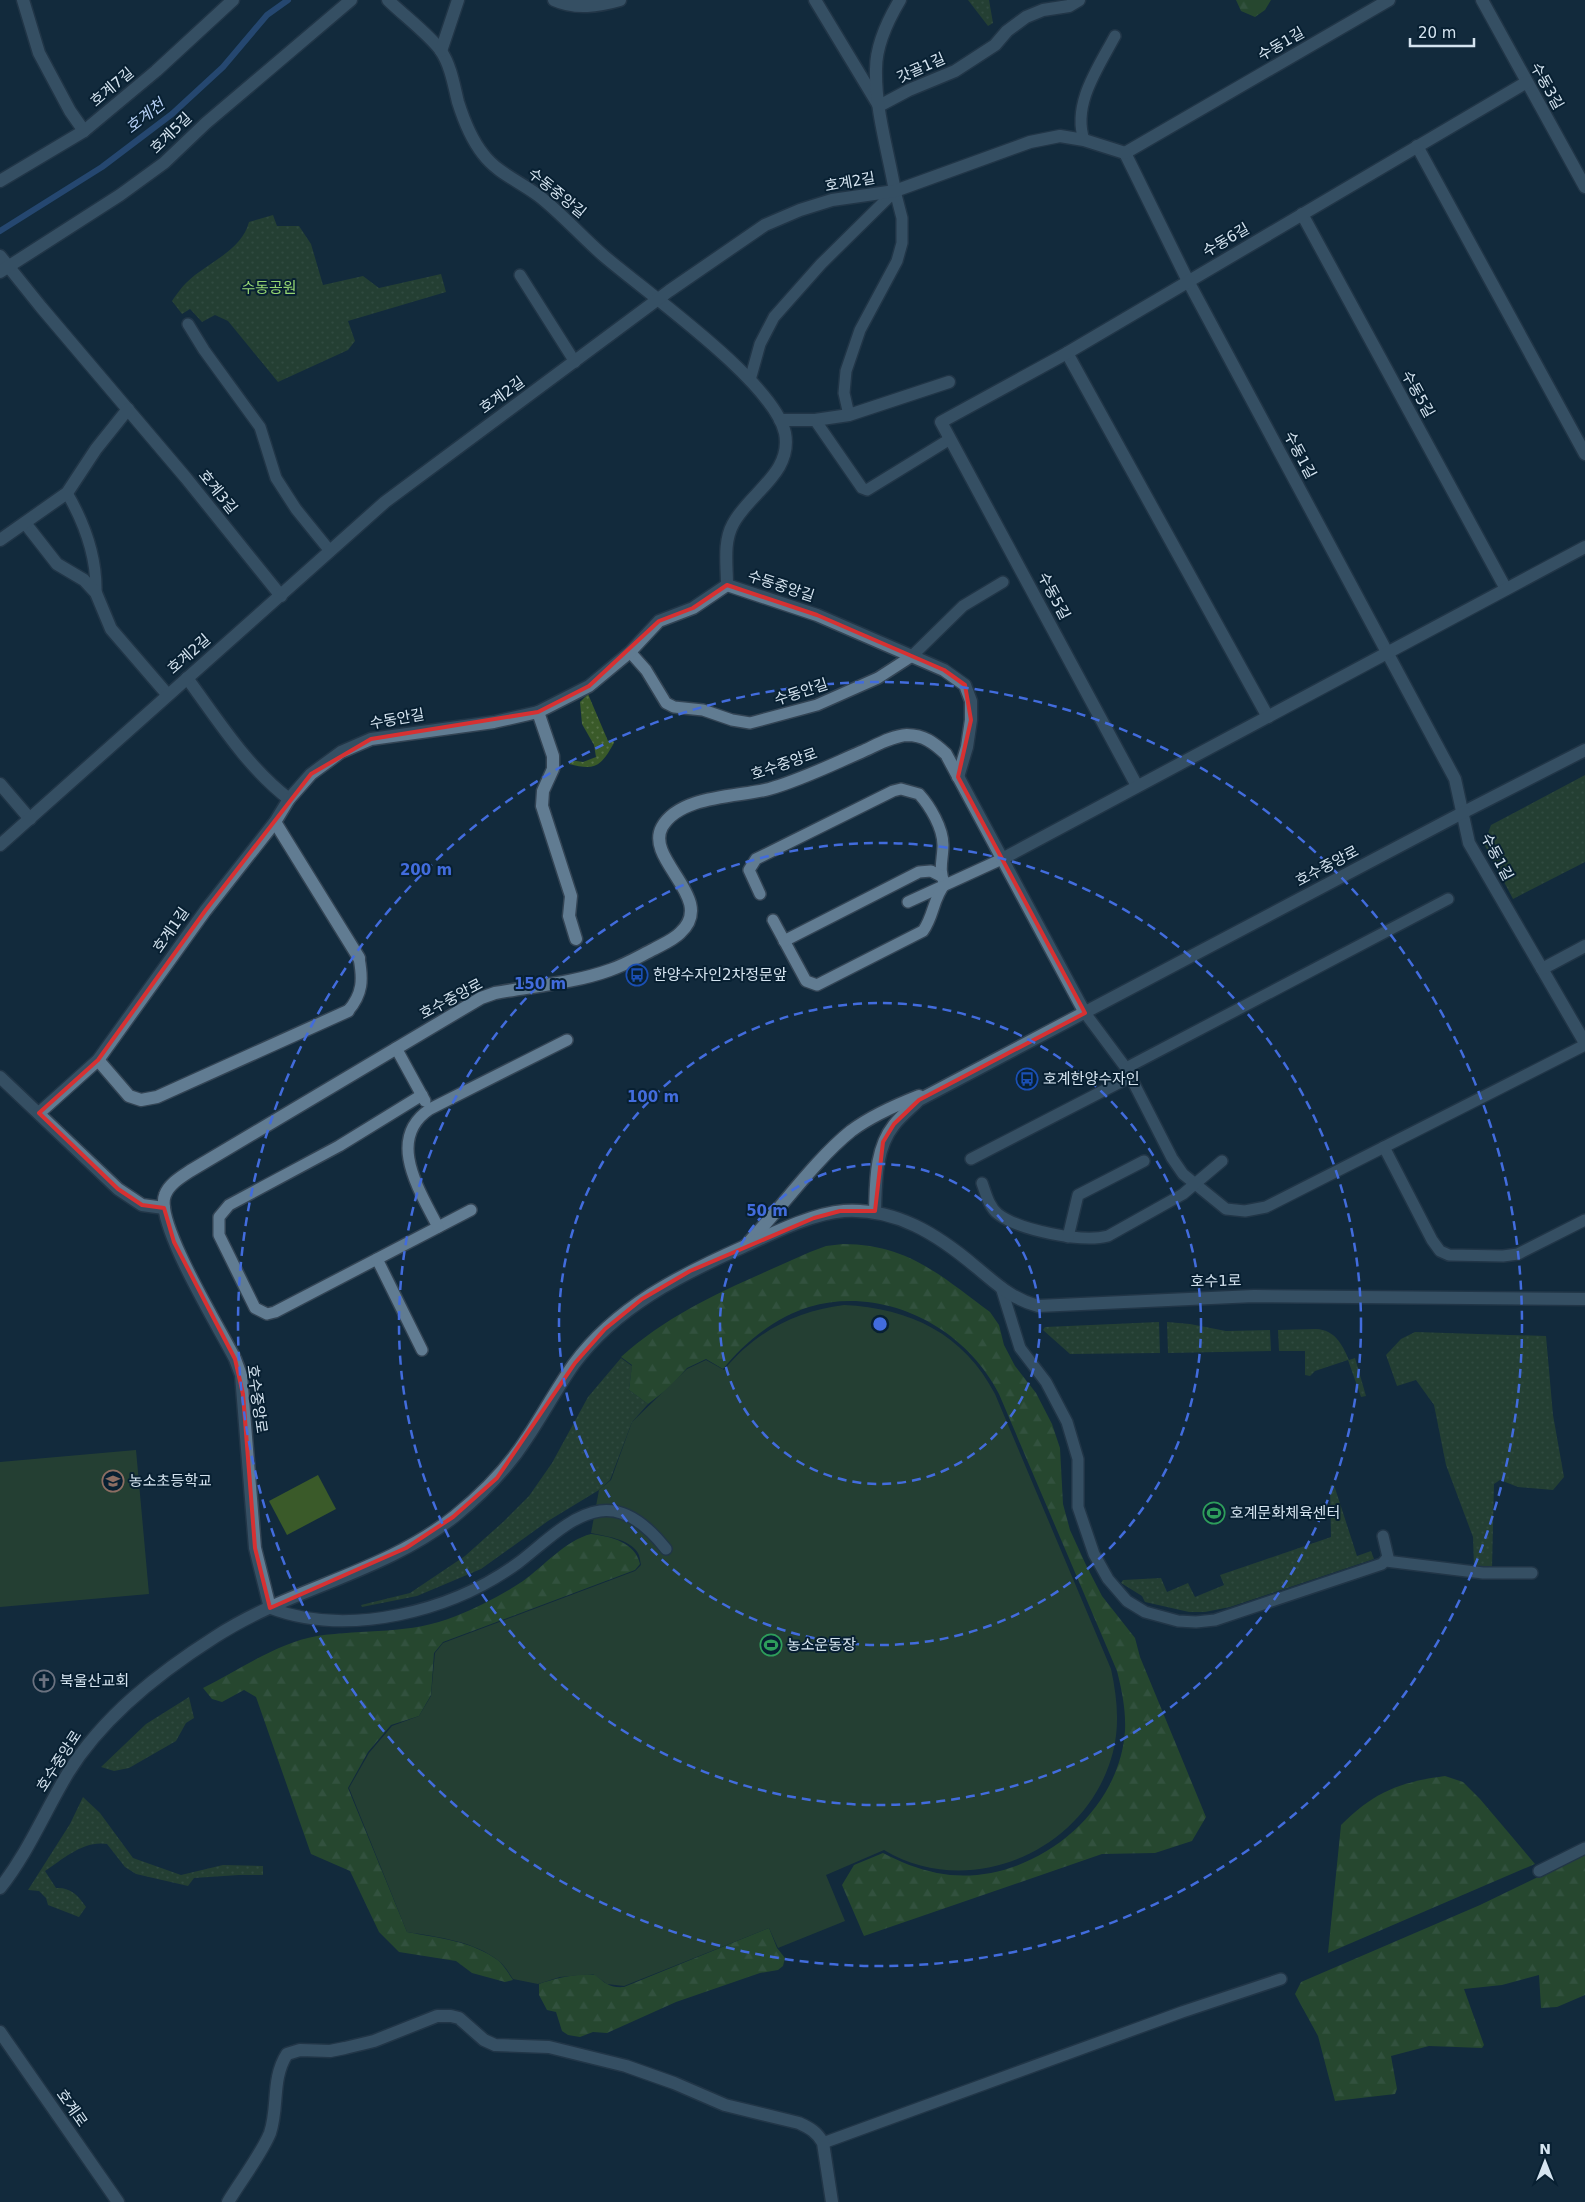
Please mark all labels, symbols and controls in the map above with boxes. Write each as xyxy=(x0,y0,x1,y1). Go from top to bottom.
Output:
scale bar xyxy=(1410,15,1474,47)
street label: 수동1길 xyxy=(1254,23,1308,65)
text: 20 m xyxy=(1418,24,1456,42)
street label: 갓골1길 xyxy=(894,49,948,87)
street label: 수동3길 xyxy=(1527,59,1567,113)
street label: 호계7길 xyxy=(87,64,137,110)
water label: 호계천 xyxy=(122,94,170,137)
street label: 호계5길 xyxy=(146,109,196,157)
street label: 수동중앙길 xyxy=(525,164,589,222)
street label: 호계2길 xyxy=(823,169,877,195)
street label: 수동6길 xyxy=(1199,219,1253,261)
park label: 수동공원 xyxy=(241,279,297,297)
street label: 수동5길 xyxy=(1398,367,1438,421)
street label: 호계2길 xyxy=(476,373,528,417)
street label: 수동1길 xyxy=(1280,428,1320,482)
street label: 호계3길 xyxy=(195,467,241,517)
street label: 수동중앙길 xyxy=(745,567,817,605)
street label: 수동5길 xyxy=(1034,569,1074,623)
street label: 호계2길 xyxy=(164,630,214,678)
street label: 수동안길 xyxy=(772,675,830,709)
street label: 수동안길 xyxy=(368,705,426,733)
street label: 호수중앙로 xyxy=(748,744,820,784)
street label: 수동1길 xyxy=(1477,830,1517,884)
street label: 호수중앙로 xyxy=(1292,842,1362,890)
text: 200 m xyxy=(400,861,452,879)
street label: 호계1길 xyxy=(149,904,193,956)
bus stop icon: 한양수자인2차정문앞 xyxy=(625,963,649,987)
place label: 한양수자인2차정문앞 xyxy=(653,966,787,984)
street label: 호수중앙로 xyxy=(416,975,486,1023)
text: 150 m xyxy=(514,975,566,993)
bus stop icon: 호계한양수자인 xyxy=(1015,1067,1039,1091)
place label: 호계한양수자인 xyxy=(1043,1070,1140,1088)
text: 100 m xyxy=(627,1088,679,1106)
text: 50 m xyxy=(746,1202,788,1220)
street label: 호수1로 xyxy=(1190,1272,1242,1290)
centre of rings xyxy=(871,1315,889,1333)
street label: 호수중앙로 xyxy=(243,1364,271,1434)
school or university icon: 농소초등학교 xyxy=(101,1469,125,1493)
place label: 농소초등학교 xyxy=(129,1472,212,1490)
sports icon: 호계문화체육센터 xyxy=(1202,1501,1226,1525)
place label: 호계문화체육센터 xyxy=(1230,1504,1340,1522)
sports icon: 농소운동장 xyxy=(759,1633,783,1657)
place label: 농소운동장 xyxy=(787,1636,856,1654)
church icon: 북울산교회 xyxy=(32,1669,56,1693)
place label: 북울산교회 xyxy=(60,1672,129,1690)
street label: 호수중앙로 xyxy=(33,1727,85,1795)
street label: 호계로 xyxy=(53,2086,91,2130)
north arrow xyxy=(1520,2137,1570,2187)
text: N xyxy=(1539,2141,1551,2157)

